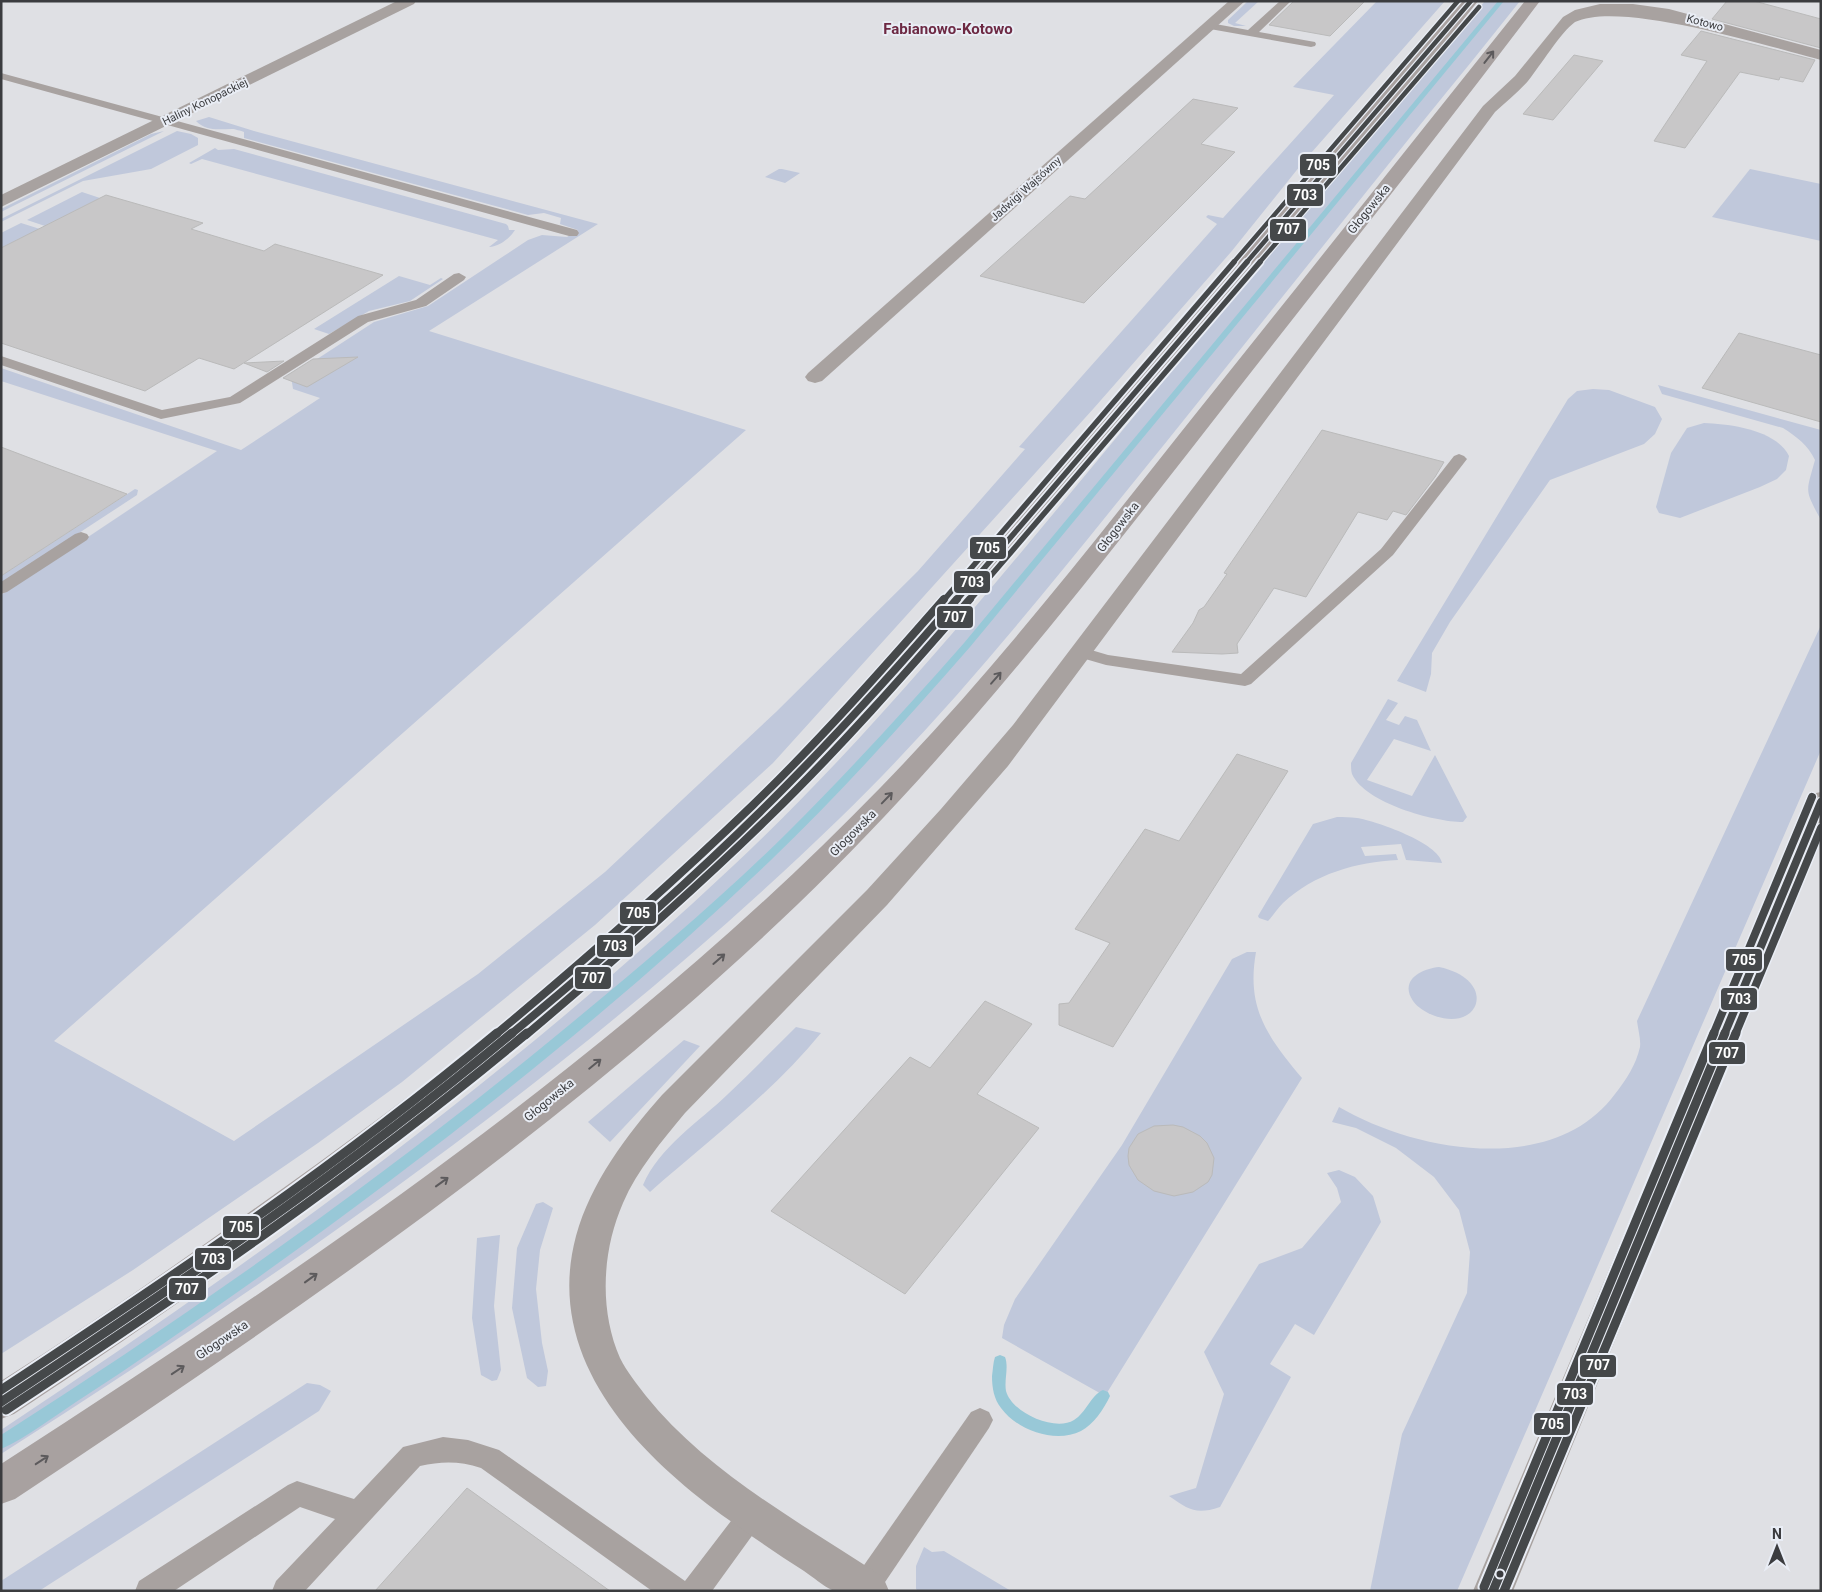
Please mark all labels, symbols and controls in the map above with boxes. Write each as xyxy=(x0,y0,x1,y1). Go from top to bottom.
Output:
street label: Kotowo xyxy=(1685,12,1725,34)
district label: Fabianowo-Kotowo xyxy=(883,20,1013,38)
one-way arrow xyxy=(1484,51,1495,64)
street label: Haliny Konopackiej xyxy=(160,76,250,128)
street label: Jadwigi Wajsówny xyxy=(988,153,1065,224)
line badge: 705 xyxy=(1299,153,1337,177)
text: 705 xyxy=(1306,157,1330,173)
street label: Głogowska xyxy=(1345,181,1393,237)
line badge: 703 xyxy=(1286,183,1324,207)
text: 703 xyxy=(1293,187,1317,203)
line badge: 707 xyxy=(1269,218,1307,242)
text: 707 xyxy=(1276,221,1300,237)
street label: Głogowska xyxy=(1094,499,1142,555)
line badge: 705 xyxy=(969,536,1007,560)
text: 705 xyxy=(976,540,1000,556)
line badge: 703 xyxy=(953,570,991,594)
text: 703 xyxy=(960,574,984,590)
line badge: 707 xyxy=(936,605,974,629)
text: 707 xyxy=(943,609,967,625)
one-way arrow xyxy=(990,672,1001,685)
one-way arrow xyxy=(881,792,893,805)
street label: Głogowska xyxy=(827,807,879,859)
line badge: 705 xyxy=(619,901,657,925)
text: 705 xyxy=(626,905,650,921)
line badge: 703 xyxy=(596,934,634,958)
text: 703 xyxy=(603,938,627,954)
line badge: 705 xyxy=(1725,948,1763,972)
text: 705 xyxy=(1732,952,1756,968)
one-way arrow xyxy=(712,953,725,965)
line badge: 707 xyxy=(574,966,612,990)
text: 707 xyxy=(581,970,605,986)
line badge: 703 xyxy=(1720,987,1758,1011)
text: 703 xyxy=(1727,991,1751,1007)
line badge: 707 xyxy=(1708,1041,1746,1065)
text: 707 xyxy=(1715,1045,1739,1061)
one-way arrow xyxy=(588,1058,601,1069)
street label: Głogowska xyxy=(521,1076,577,1124)
one-way arrow xyxy=(435,1177,449,1187)
line badge: 705 xyxy=(222,1215,260,1239)
text: 705 xyxy=(229,1219,253,1235)
line badge: 703 xyxy=(194,1247,232,1271)
text: 703 xyxy=(201,1251,225,1267)
one-way arrow xyxy=(304,1273,318,1283)
line badge: 707 xyxy=(168,1277,207,1301)
text: 707 xyxy=(175,1281,199,1297)
street label: Głogowska xyxy=(193,1318,251,1362)
line badge: 707 xyxy=(1579,1354,1617,1378)
text: 707 xyxy=(1586,1357,1610,1373)
one-way arrow xyxy=(170,1365,184,1375)
line badge: 703 xyxy=(1556,1382,1594,1406)
text: 703 xyxy=(1563,1386,1587,1402)
line badge: 705 xyxy=(1533,1412,1571,1436)
text: 705 xyxy=(1540,1416,1564,1432)
one-way arrow xyxy=(35,1455,49,1465)
north arrow xyxy=(1752,1522,1802,1572)
text: N xyxy=(1772,1526,1782,1542)
unlabelled marker xyxy=(1495,1569,1505,1579)

